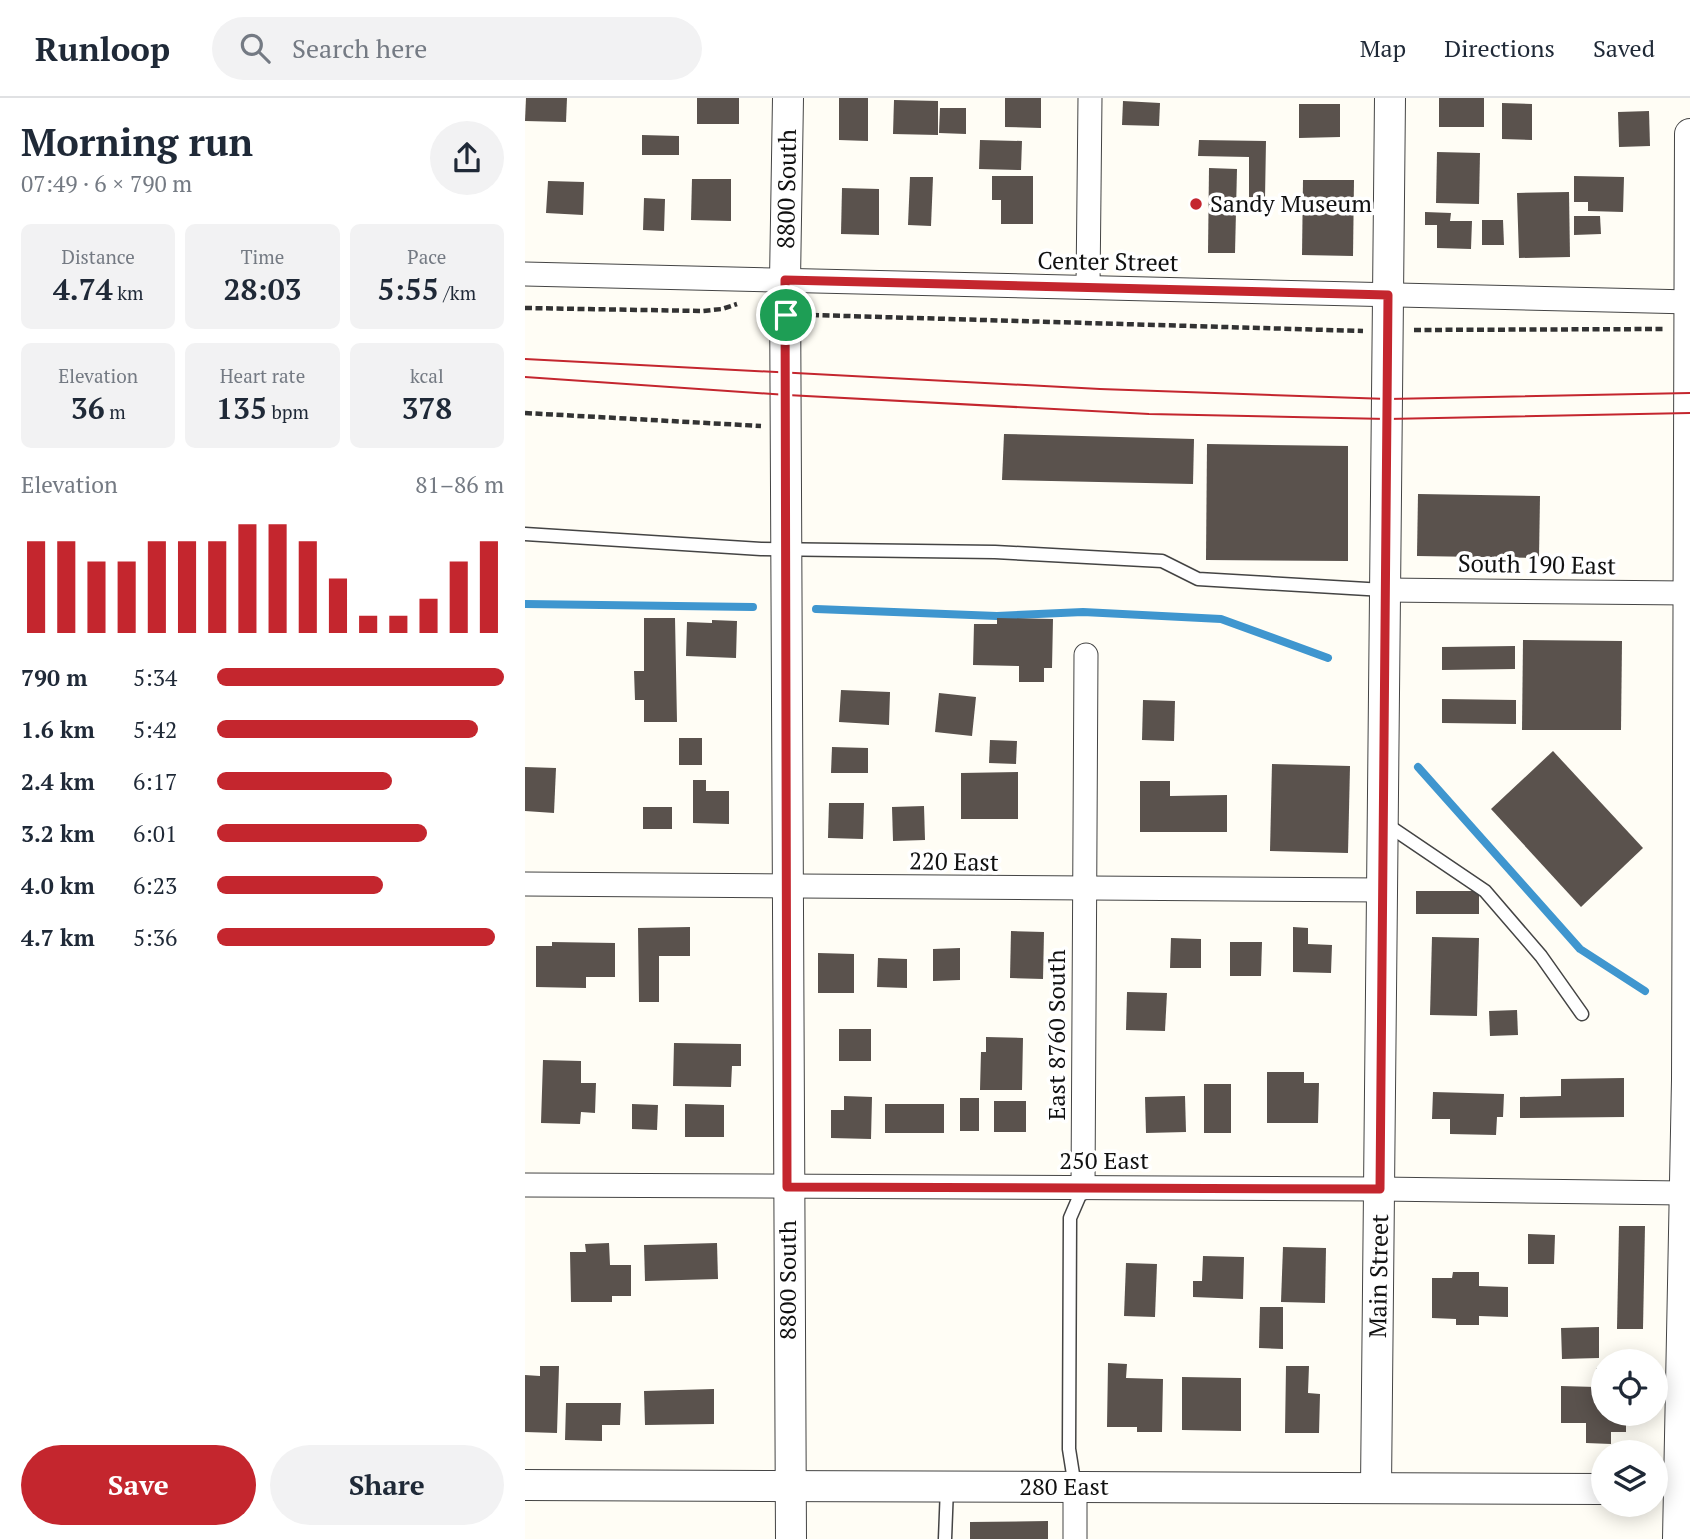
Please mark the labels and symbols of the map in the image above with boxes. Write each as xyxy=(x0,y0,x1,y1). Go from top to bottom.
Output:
street label: 8800 South xyxy=(769,129,803,249)
place label: Sandy Museum xyxy=(1210,187,1372,219)
marker: Sandy Museum xyxy=(1188,196,1204,212)
street label: Center Street xyxy=(1037,244,1179,278)
pin xyxy=(756,285,816,345)
street label: South 190 East xyxy=(1458,547,1617,581)
street label: 220 East xyxy=(909,844,999,878)
street label: East 8760 South xyxy=(1040,949,1072,1121)
street label: 250 East xyxy=(1059,1144,1149,1176)
street label: Main Street xyxy=(1361,1213,1395,1338)
street label: 8800 South xyxy=(771,1220,803,1340)
street label: 280 East xyxy=(1019,1470,1109,1502)

